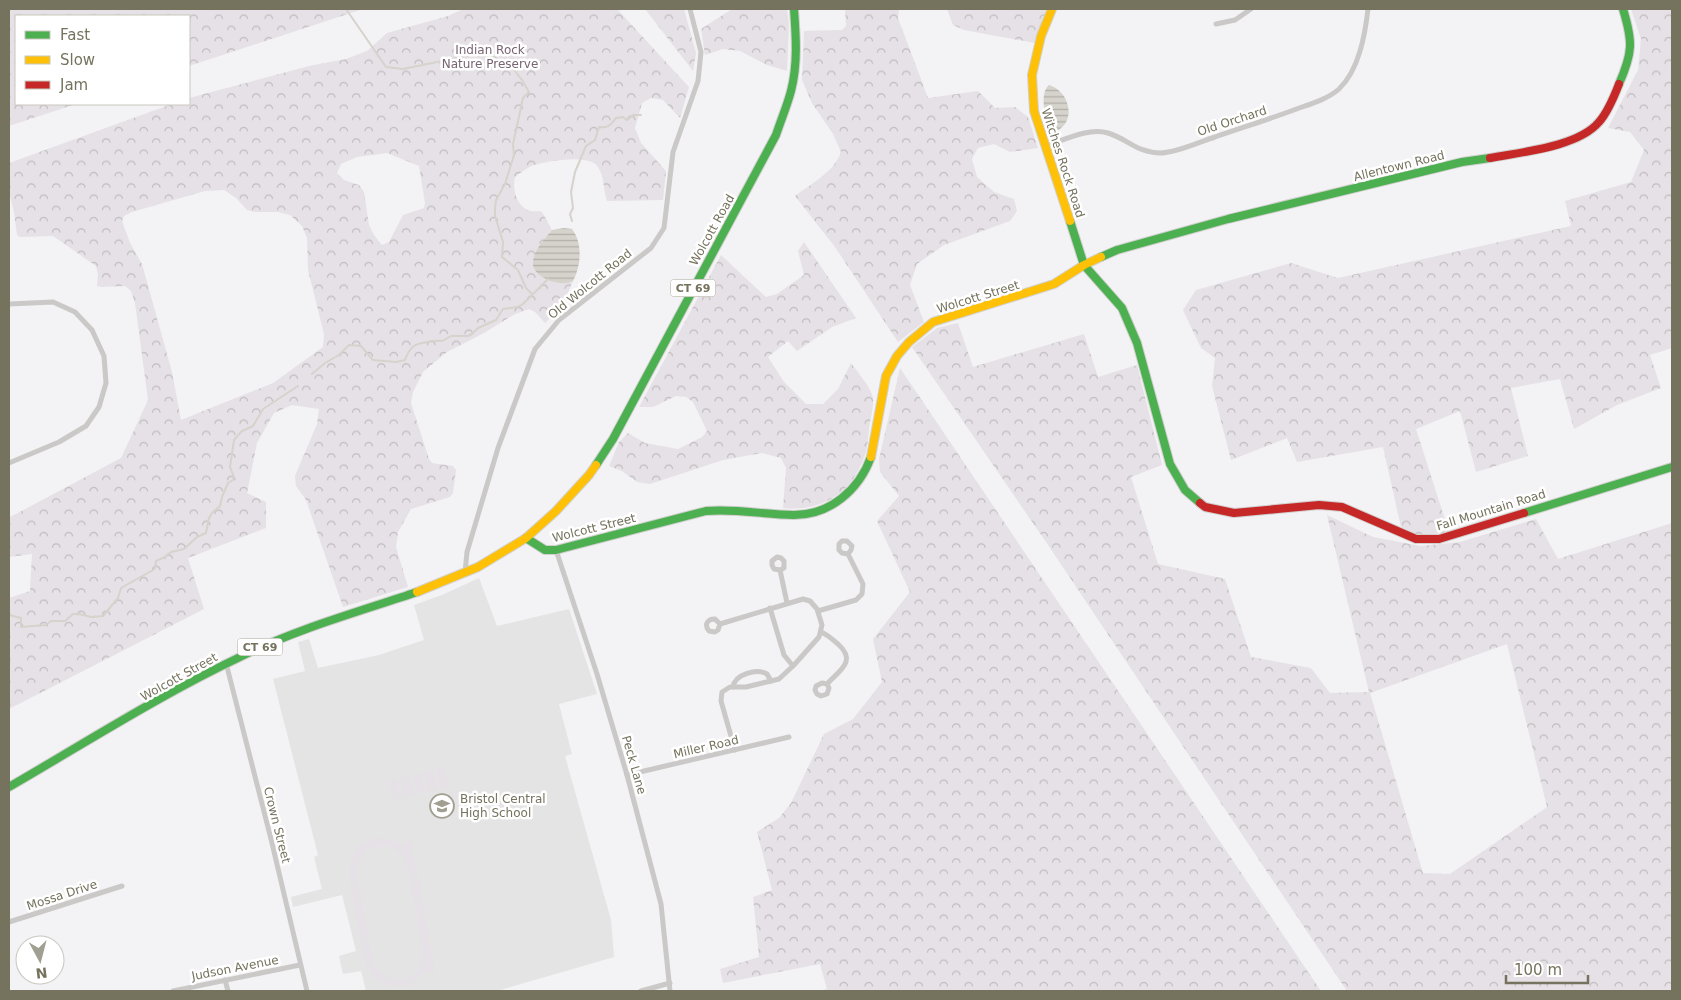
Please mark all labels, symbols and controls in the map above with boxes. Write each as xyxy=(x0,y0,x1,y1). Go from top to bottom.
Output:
legend xyxy=(15,15,190,105)
text: Fast xyxy=(60,26,90,44)
park label: Indian Rock Nature Preserve xyxy=(442,43,538,71)
text: Slow xyxy=(60,51,95,69)
text: Jam xyxy=(59,76,88,94)
street label: Old Orchard xyxy=(1195,103,1269,139)
street label: Witches Rock Road xyxy=(1039,107,1087,219)
street label: Allentown Road xyxy=(1352,148,1446,184)
street label: Wolcott Road xyxy=(687,192,737,268)
street label: Old Wolcott Road xyxy=(545,246,635,322)
street label: Wolcott Street xyxy=(935,278,1021,316)
road number: CT 69 xyxy=(670,280,716,296)
street label: Fall Mountain Road xyxy=(1435,487,1547,533)
street label: Wolcott Street xyxy=(551,511,637,545)
road number: CT 69 xyxy=(238,638,282,656)
street label: Wolcott Street xyxy=(138,650,220,704)
street label: Miller Road xyxy=(672,733,740,761)
street label: Peck Lane xyxy=(619,734,649,796)
street label: Crown Street xyxy=(261,785,293,865)
place label: Bristol Central High School xyxy=(460,792,546,820)
school or university icon: Bristol Central High School xyxy=(429,793,455,819)
street label: Mossa Drive xyxy=(25,877,99,913)
north arrow xyxy=(15,935,65,985)
scale bar xyxy=(1506,952,1588,984)
street label: Judson Avenue xyxy=(189,953,280,983)
text: 100 m xyxy=(1514,961,1562,979)
text: N xyxy=(35,964,48,982)

